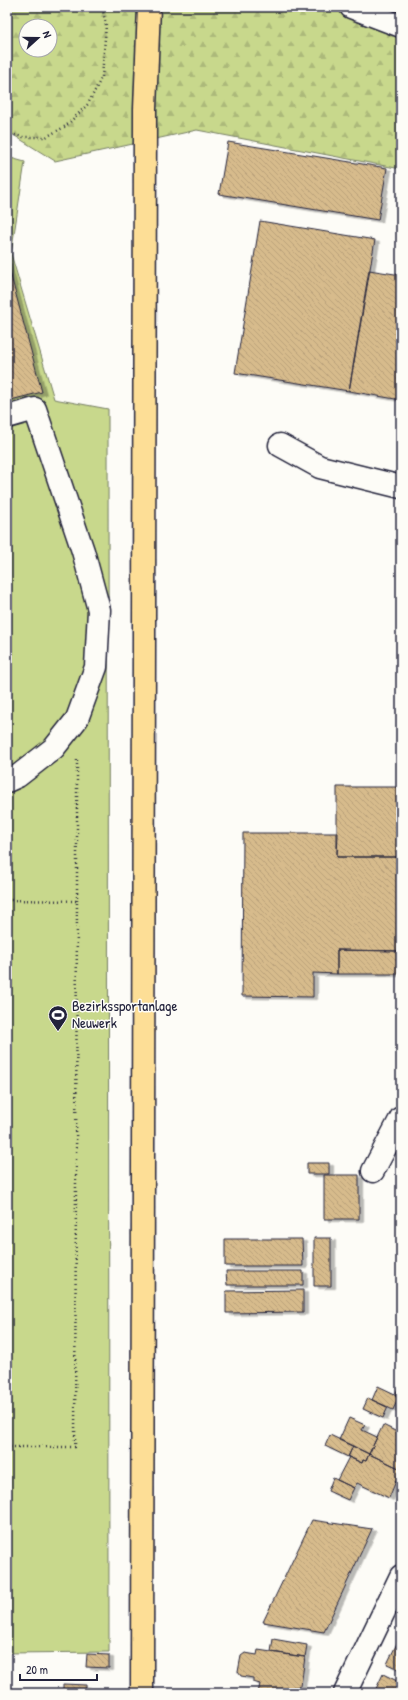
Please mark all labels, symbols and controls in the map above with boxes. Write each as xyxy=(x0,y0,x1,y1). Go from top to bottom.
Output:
north arrow xyxy=(18,18,58,58)
text: N xyxy=(40,29,55,40)
place label: Bezirkssportanlage Neuwerk xyxy=(72,995,178,1033)
sports icon: Bezirkssportanlage Neuwerk xyxy=(47,1004,69,1032)
scale bar xyxy=(20,1656,97,1682)
text: 20 m xyxy=(26,1661,48,1678)

